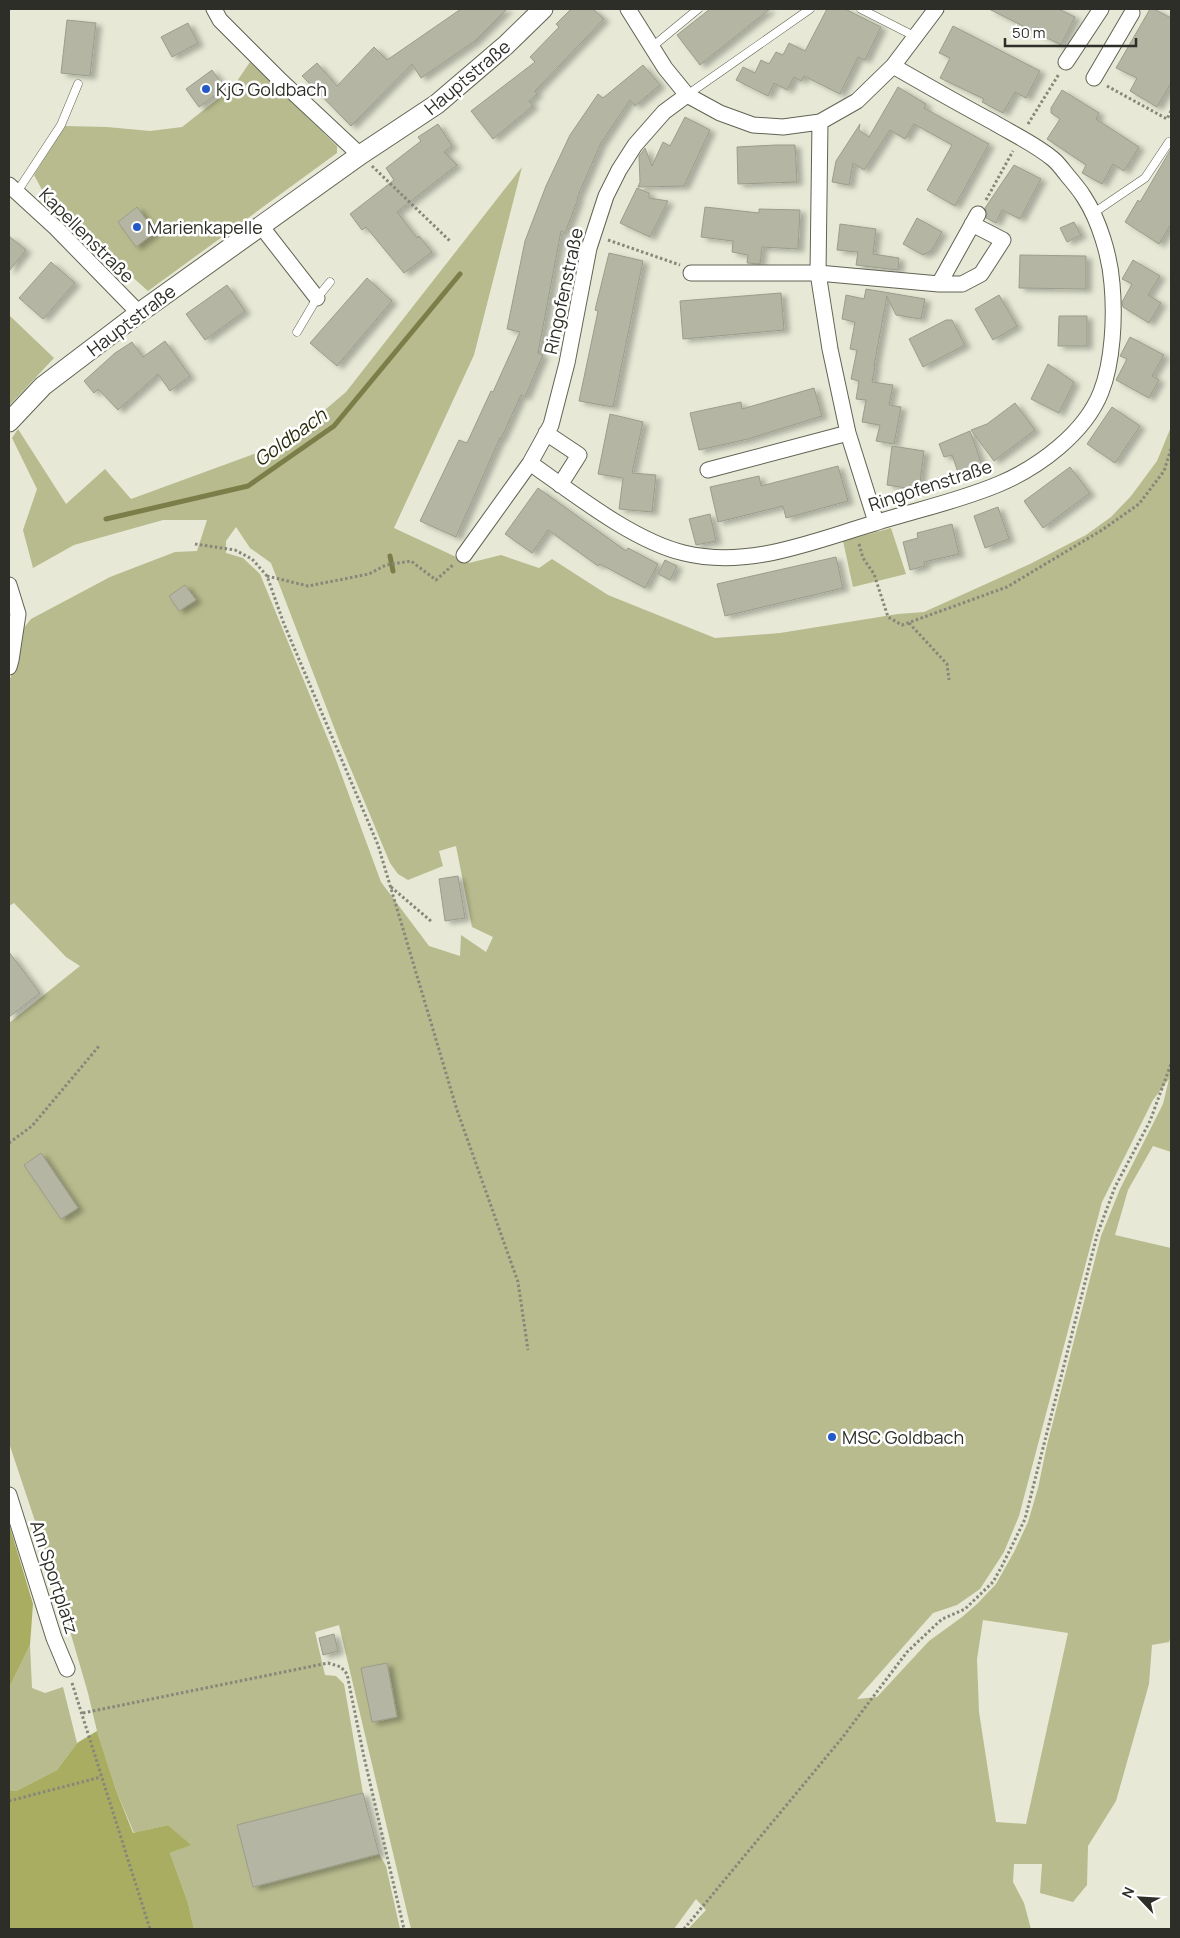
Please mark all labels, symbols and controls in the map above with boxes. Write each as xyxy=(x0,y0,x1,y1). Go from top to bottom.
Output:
scale bar xyxy=(1005,15,1136,47)
text: 50 m xyxy=(1012,22,1046,43)
street label: Hauptstraße xyxy=(419,34,515,120)
place label: KjG Goldbach xyxy=(216,77,327,101)
marker: KjG Goldbach xyxy=(200,83,212,95)
street label: Kapellenstraße xyxy=(34,182,140,288)
place label: Marienkapelle xyxy=(147,215,263,239)
marker: Marienkapelle xyxy=(131,221,143,233)
street label: Ringofenstraße xyxy=(538,226,588,356)
street label: Hauptstraße xyxy=(82,279,180,361)
water label: Goldbach xyxy=(248,401,332,472)
street label: Ringofenstraße xyxy=(865,454,995,516)
place label: MSC Goldbach xyxy=(842,1425,964,1449)
marker: MSC Goldbach xyxy=(826,1431,838,1443)
street label: Am Sportplatz xyxy=(25,1517,85,1637)
north arrow xyxy=(1115,1873,1165,1923)
text: N xyxy=(1117,1884,1139,1901)

